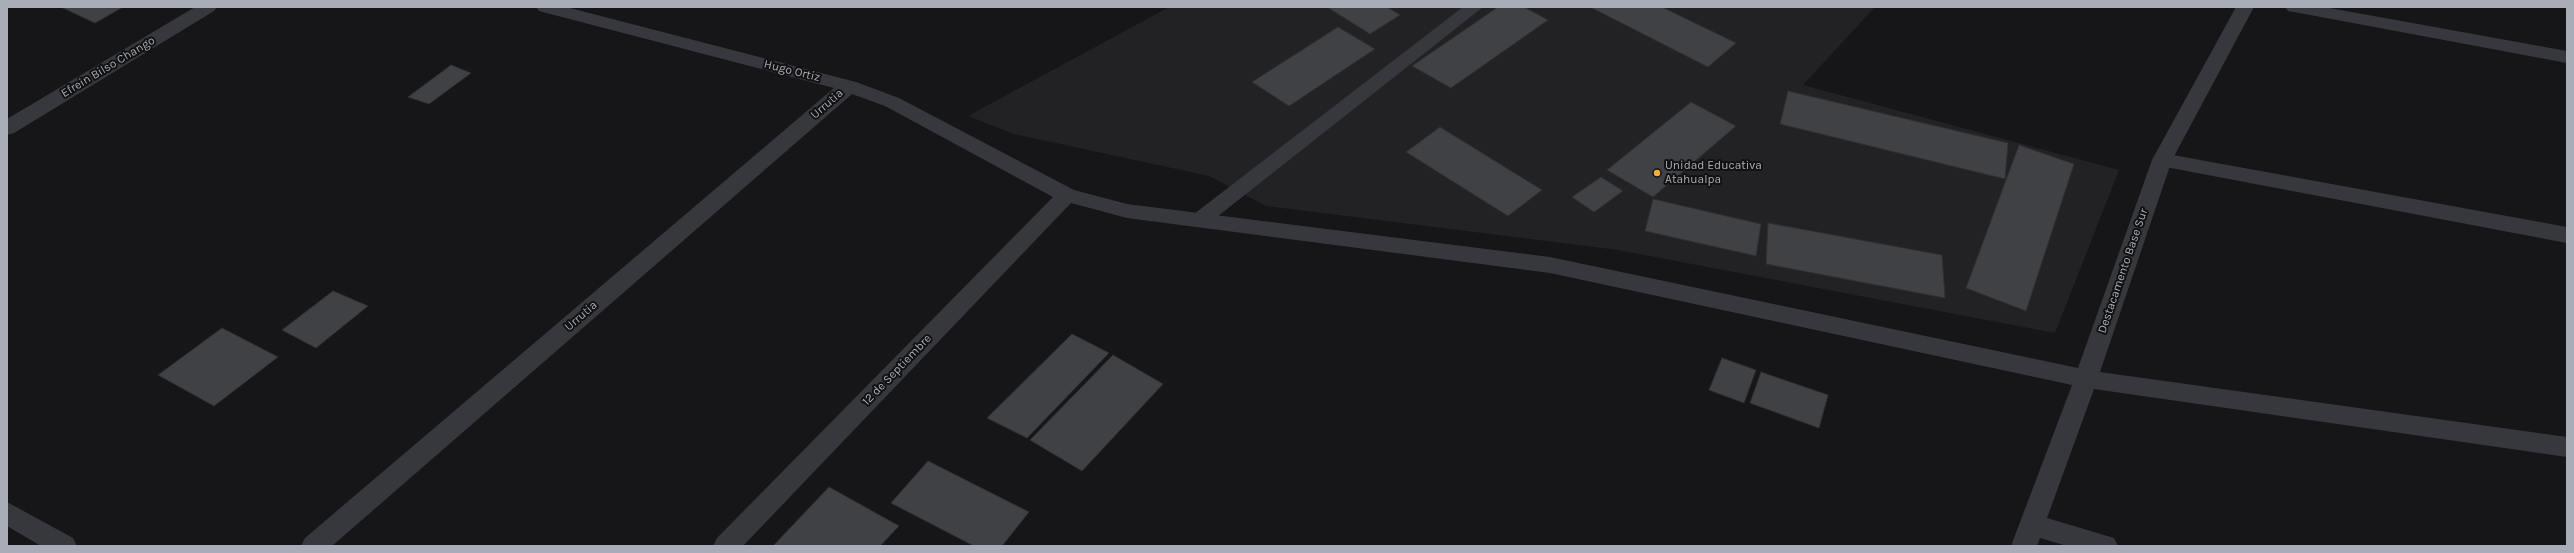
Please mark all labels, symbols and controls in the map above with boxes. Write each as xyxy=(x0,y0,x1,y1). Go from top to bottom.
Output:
street label: Efrein Bilso Chango xyxy=(58,33,158,101)
street label: Hugo Ortiz xyxy=(762,57,822,85)
street label: Urrutia xyxy=(808,86,846,122)
place label: Unidad Educativa Atahualpa xyxy=(1665,159,1762,187)
marker: Unidad Educativa Atahualpa xyxy=(1652,168,1662,178)
street label: Destacamento Base Sur xyxy=(2095,207,2151,335)
street label: Urrutia xyxy=(562,298,600,334)
street label: 12 de Septiembre xyxy=(859,331,935,409)

